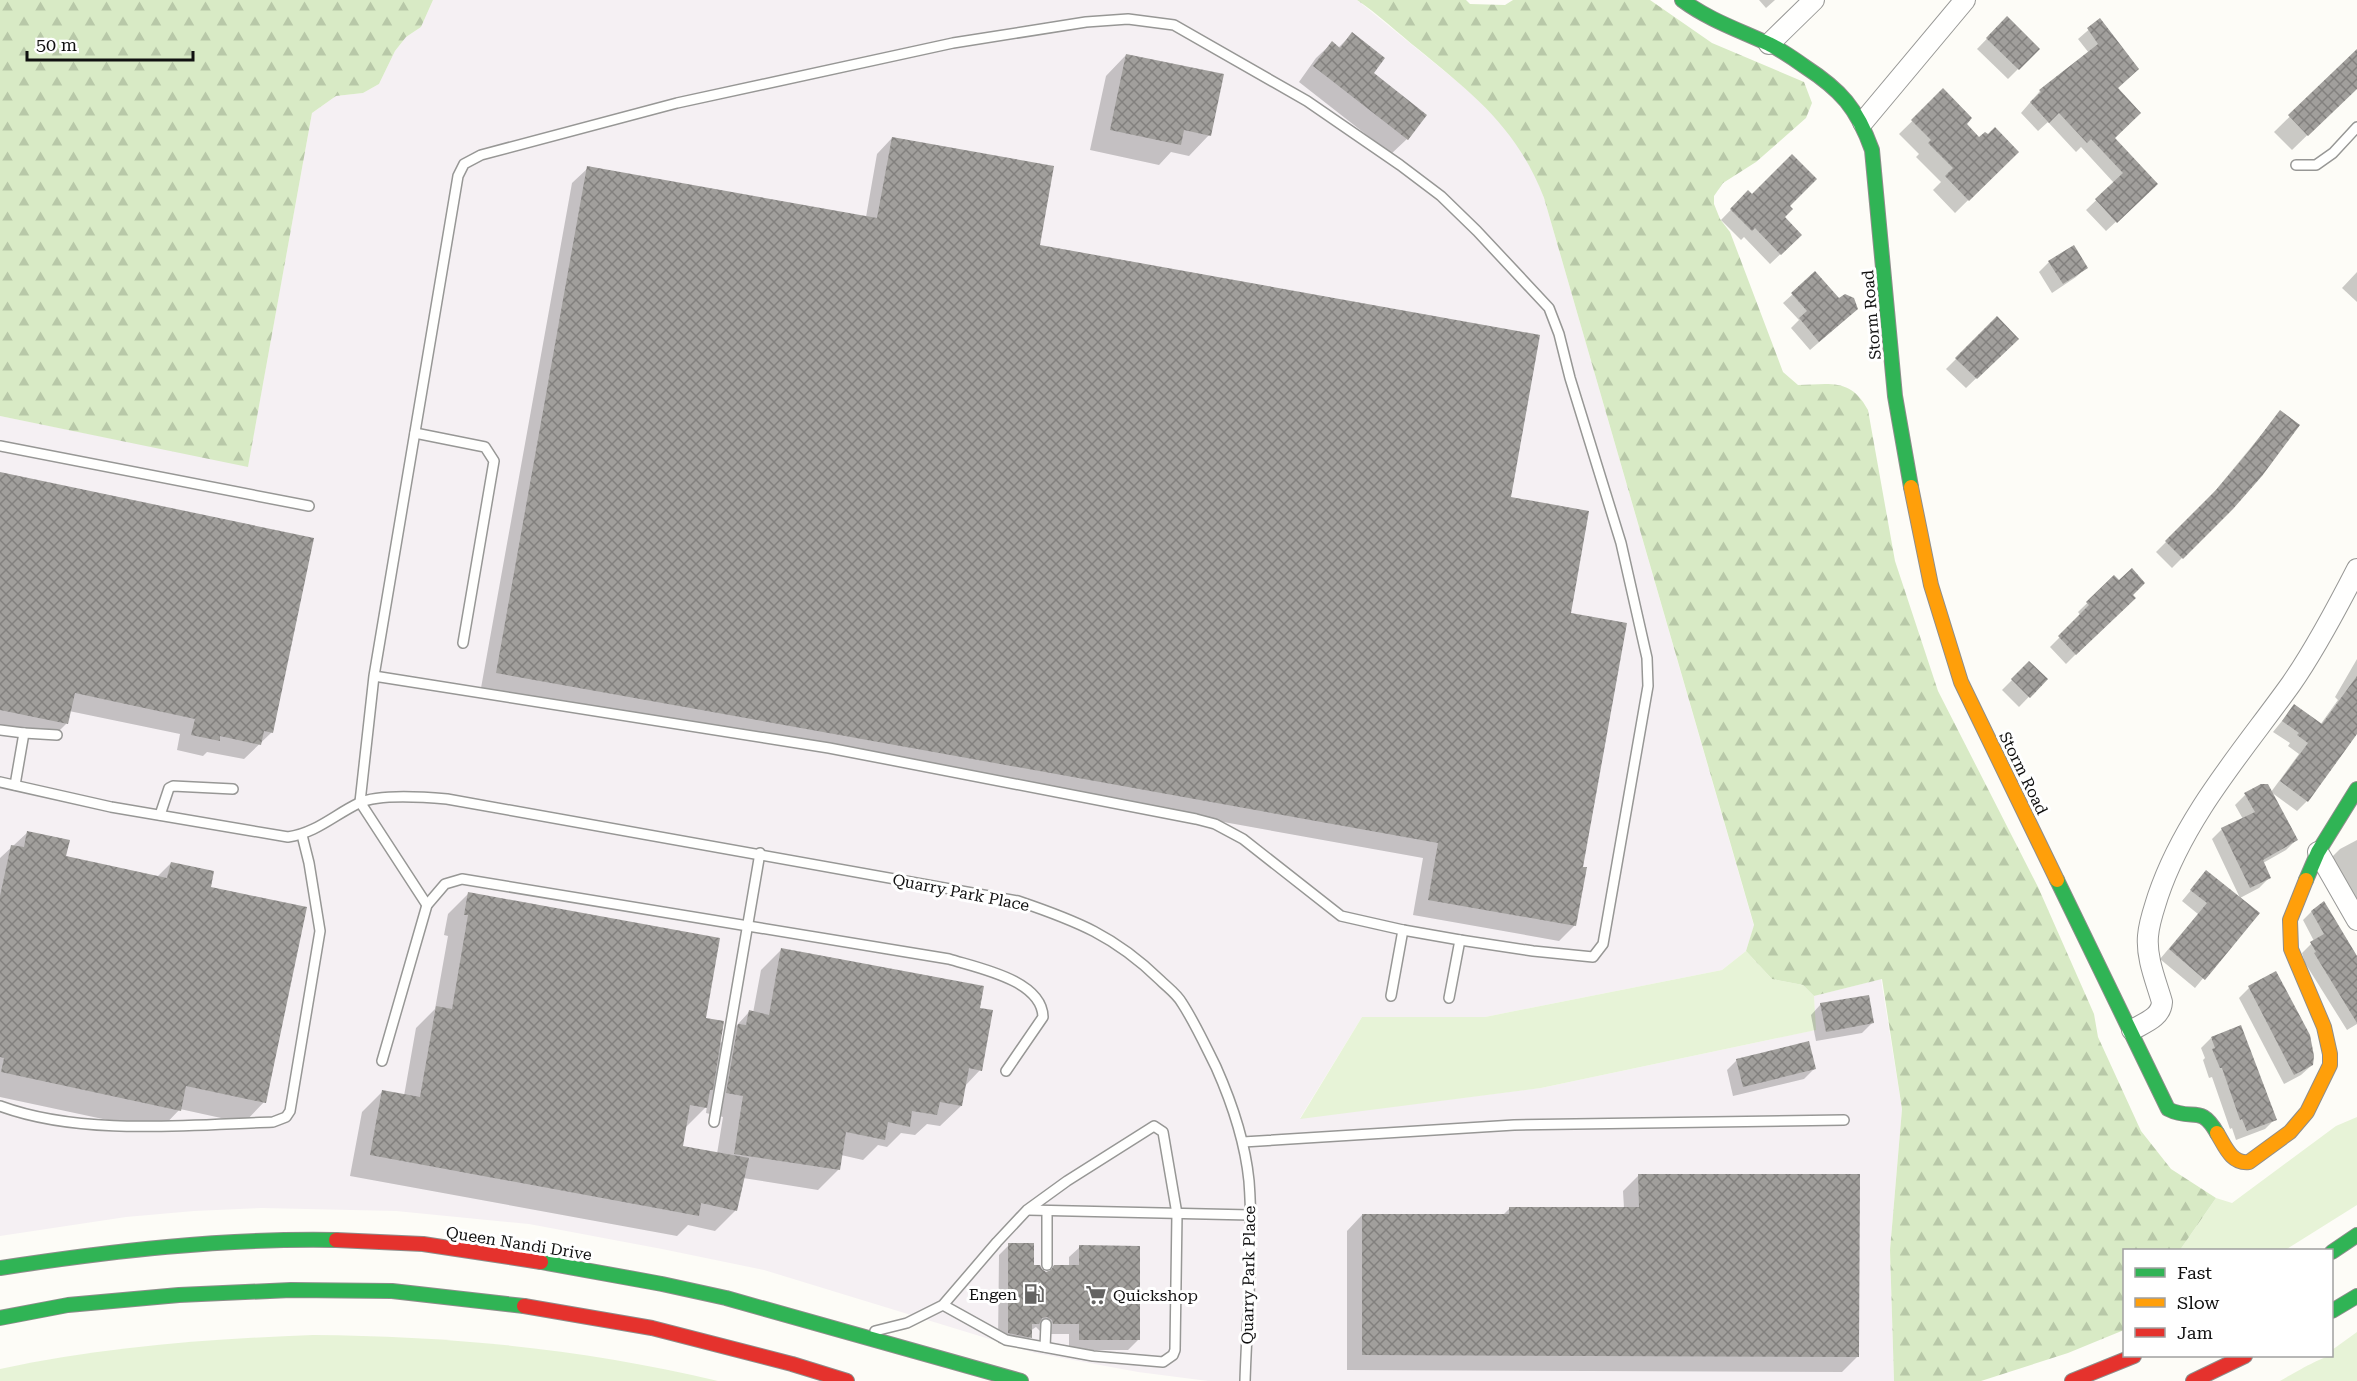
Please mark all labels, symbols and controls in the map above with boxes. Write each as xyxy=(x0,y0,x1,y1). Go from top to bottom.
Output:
scale bar xyxy=(27,24,194,62)
text: 50 m xyxy=(36,34,77,55)
street label: Storm Road xyxy=(1858,269,1885,361)
street label: Storm Road xyxy=(1995,729,2052,818)
street label: Quarry Park Place xyxy=(891,870,1031,915)
street label: Quarry Park Place xyxy=(1238,1205,1259,1345)
street label: Queen Nandi Drive xyxy=(445,1223,593,1264)
legend xyxy=(2123,1249,2333,1357)
text: Fast xyxy=(2177,1262,2212,1283)
fuel station icon: Engen xyxy=(1022,1282,1046,1306)
supermarket icon: Quickshop xyxy=(1084,1283,1108,1307)
place label: Engen xyxy=(969,1285,1017,1304)
place label: Quickshop xyxy=(1113,1286,1198,1305)
text: Slow xyxy=(2177,1292,2219,1313)
text: Jam xyxy=(2177,1322,2213,1343)

